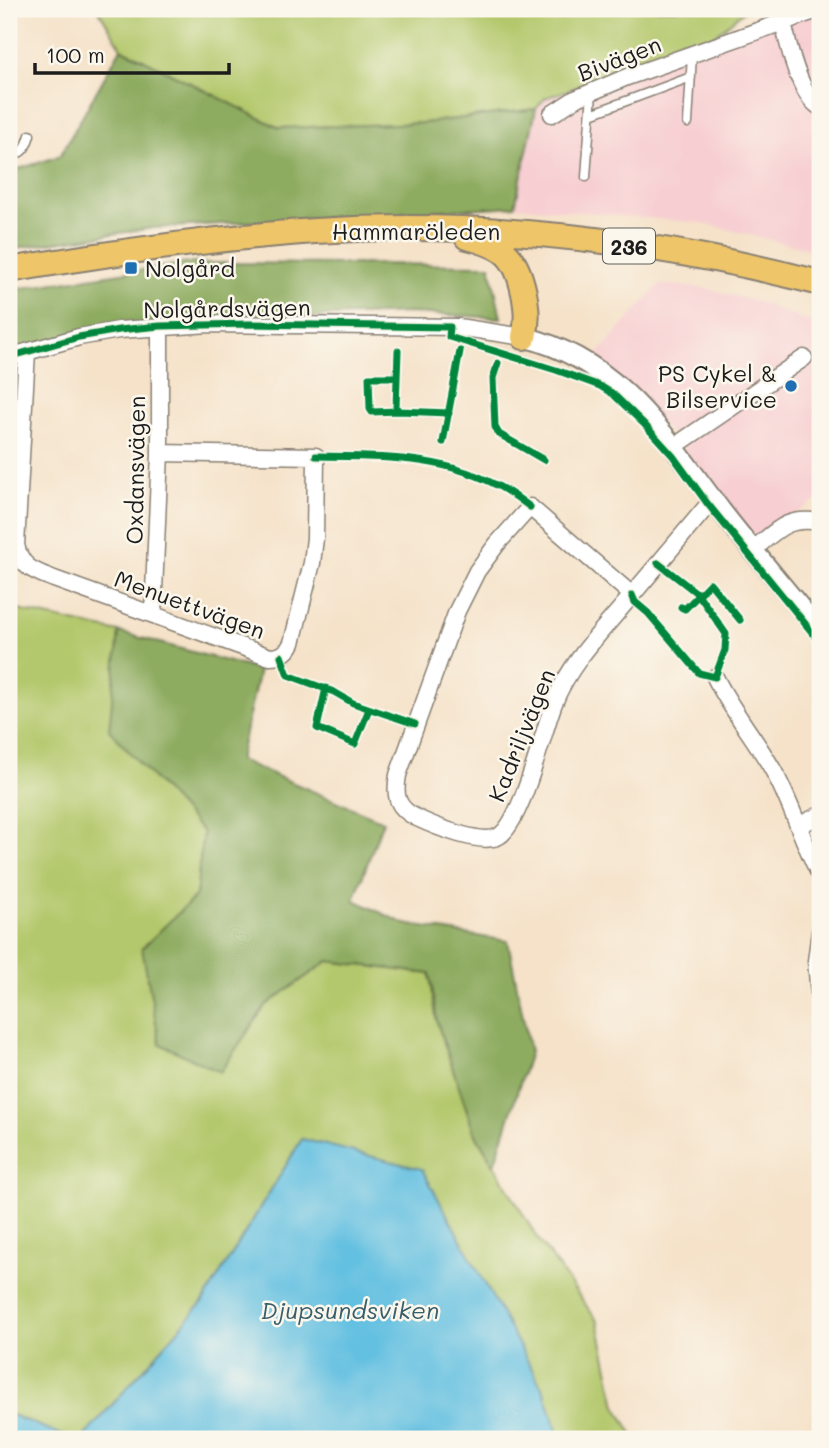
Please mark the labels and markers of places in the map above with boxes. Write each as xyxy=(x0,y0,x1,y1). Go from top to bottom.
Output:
place label: Nolgård xyxy=(145,253,235,283)
marker: Nolgård xyxy=(123,260,139,276)
place label: PS Cykel & Bilservice xyxy=(658,358,777,414)
marker: PS Cykel & Bilservice xyxy=(783,378,799,394)

